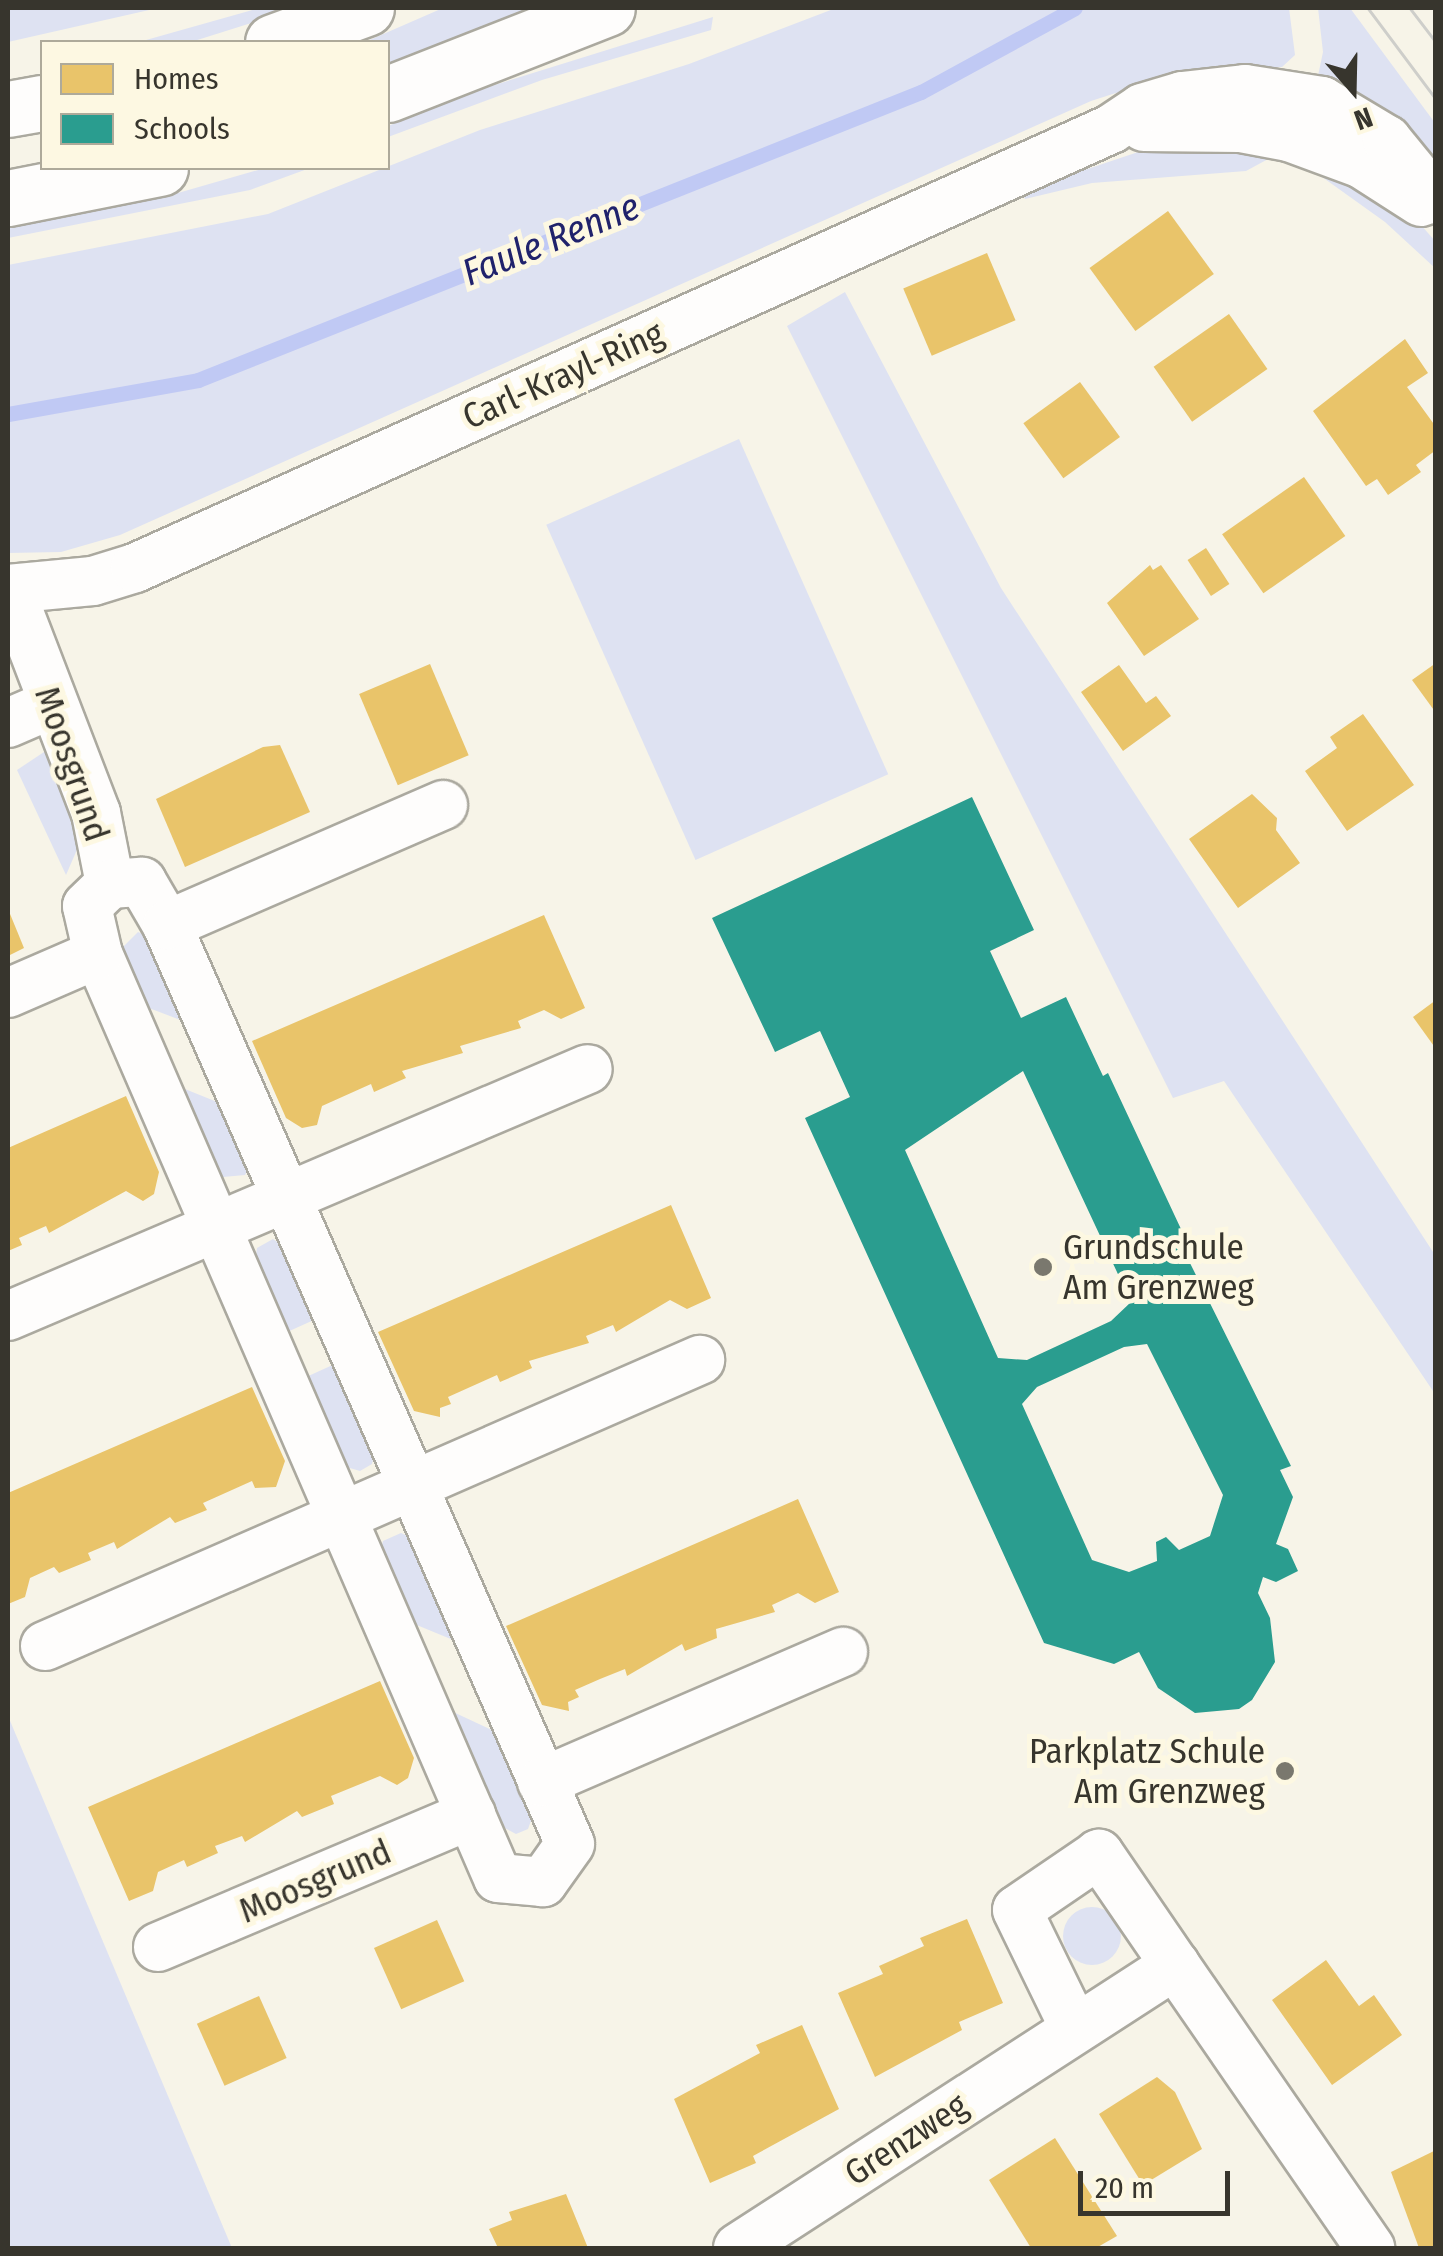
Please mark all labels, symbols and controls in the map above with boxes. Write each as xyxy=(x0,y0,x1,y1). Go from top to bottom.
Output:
legend xyxy=(40,40,390,170)
north arrow xyxy=(1303,40,1403,140)
text: Homes xyxy=(134,61,219,97)
text: N xyxy=(1350,100,1377,137)
text: Schools xyxy=(134,111,230,147)
water label: Faule Renne xyxy=(456,184,646,296)
street label: Carl-Krayl-Ring xyxy=(456,312,670,438)
street label: Moosgrund xyxy=(26,681,118,847)
place label: Grundschule Am Grenzweg xyxy=(1063,1226,1254,1308)
marker: Grundschule Am Grenzweg xyxy=(1032,1256,1054,1278)
place label: Parkplatz Schule Am Grenzweg xyxy=(1029,1730,1265,1812)
marker: Parkplatz Schule Am Grenzweg xyxy=(1274,1760,1296,1782)
street label: Moosgrund xyxy=(233,1830,397,1932)
street label: Grenzweg xyxy=(837,2084,975,2194)
scale bar xyxy=(1083,2151,1236,2213)
text: 20 m xyxy=(1095,2170,1154,2206)

